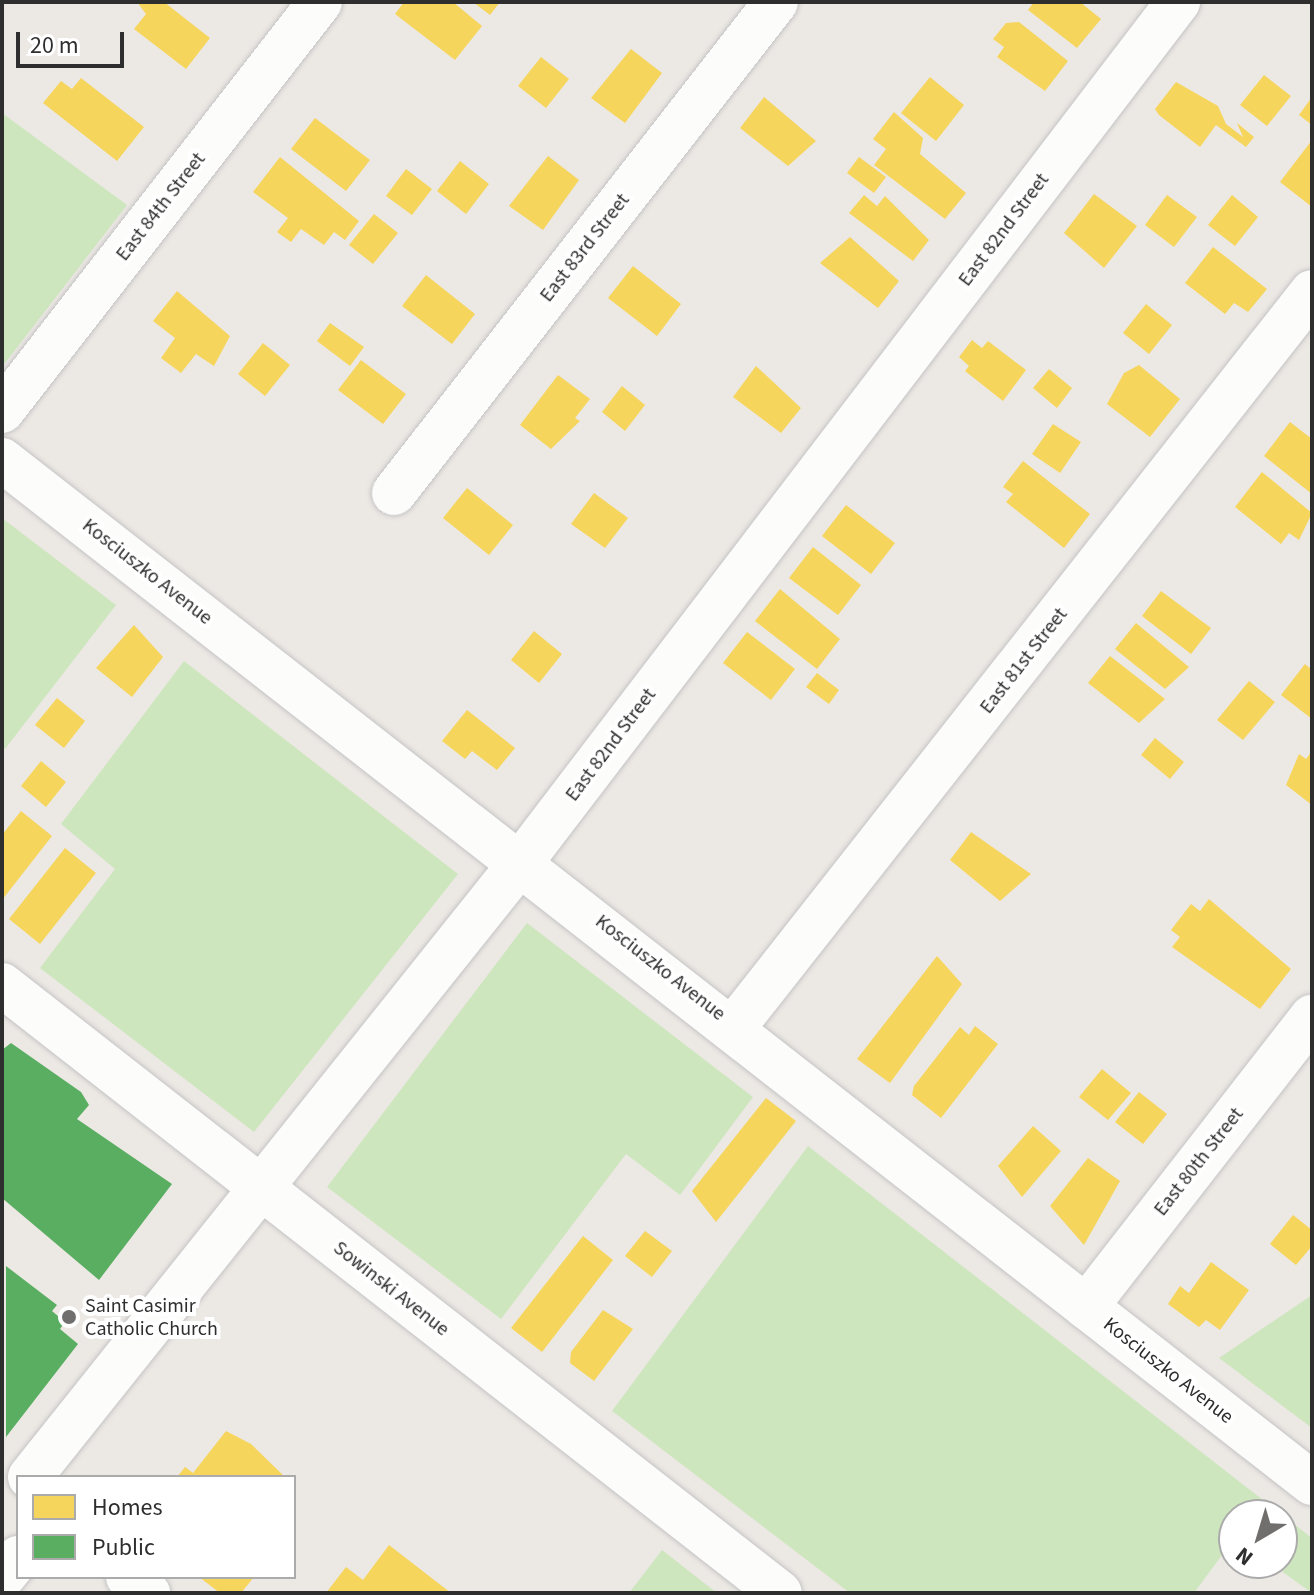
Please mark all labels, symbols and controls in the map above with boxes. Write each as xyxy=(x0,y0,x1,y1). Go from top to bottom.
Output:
scale bar xyxy=(20,16,128,66)
text: 20 m xyxy=(30,28,79,63)
street label: East 84th Street xyxy=(111,148,211,266)
street label: East 82nd Street xyxy=(954,169,1054,291)
street label: East 83rd Street xyxy=(535,189,635,307)
street label: Kosciuszko Avenue xyxy=(77,514,217,630)
street label: East 81st Street xyxy=(975,603,1073,719)
street label: East 82nd Street xyxy=(561,684,661,806)
street label: Kosciuszko Avenue xyxy=(590,910,730,1026)
street label: East 80th Street xyxy=(1149,1103,1249,1221)
street label: Sowinski Avenue xyxy=(328,1236,454,1342)
place label: Saint Casimir Catholic Church xyxy=(85,1294,218,1341)
marker: Saint Casimir Catholic Church xyxy=(60,1308,78,1326)
street label: Kosciuszko Avenue xyxy=(1098,1313,1238,1429)
legend xyxy=(16,1475,296,1579)
text: Homes xyxy=(92,1490,163,1525)
north arrow xyxy=(1218,1499,1298,1579)
text: Public xyxy=(92,1530,155,1565)
text: N xyxy=(1229,1539,1260,1573)

